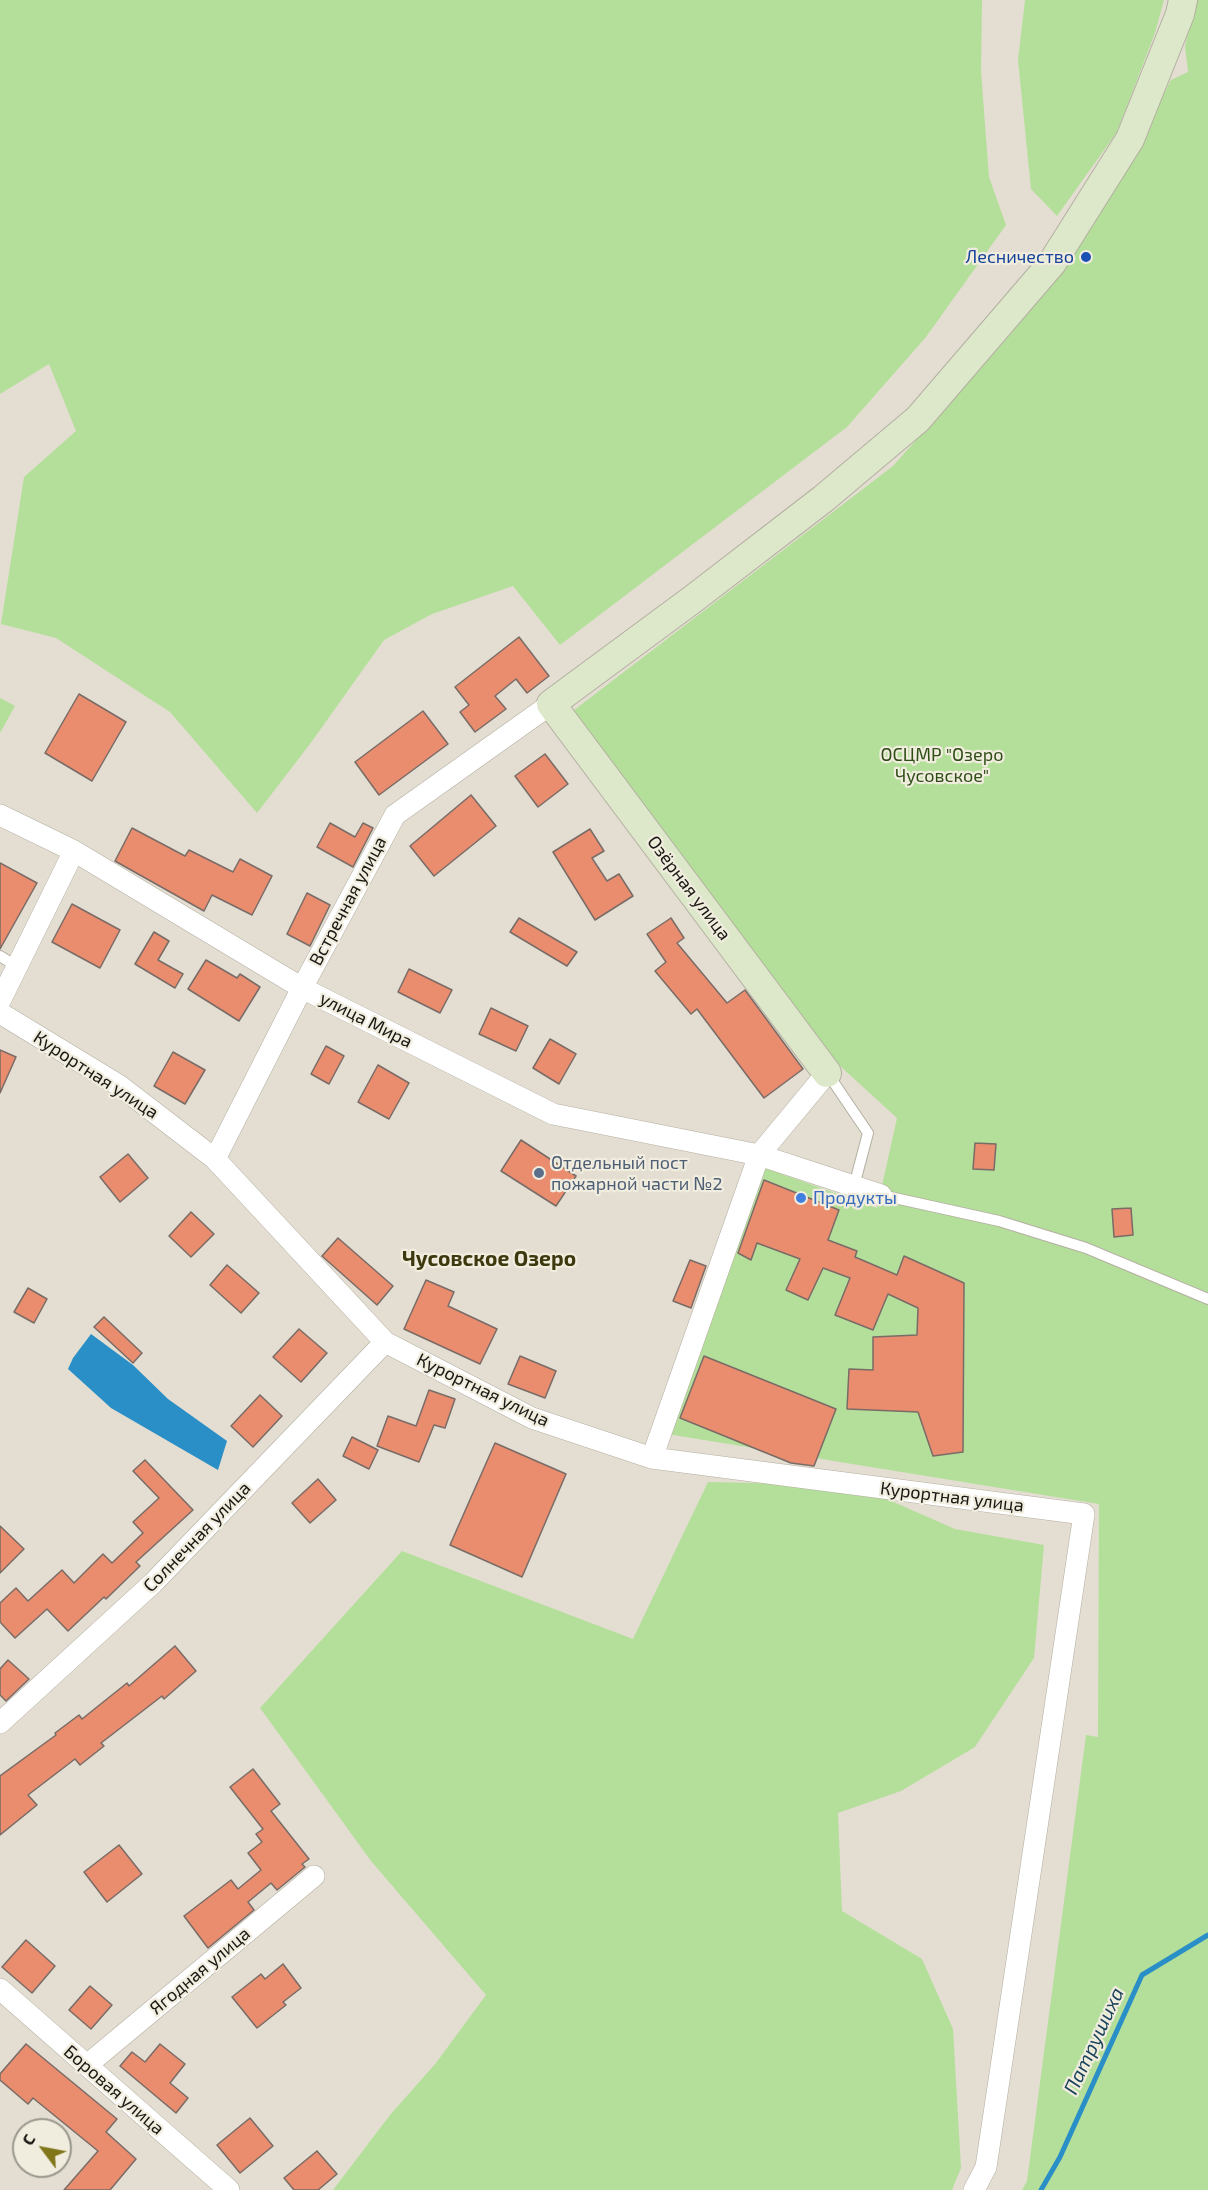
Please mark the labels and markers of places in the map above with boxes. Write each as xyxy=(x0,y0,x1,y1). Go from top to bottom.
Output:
place label: Лесничество xyxy=(965,246,1074,268)
marker: Лесничество xyxy=(1079,250,1093,264)
place label: Отдельный пост пожарной части №2 xyxy=(551,1152,723,1194)
marker: Отдельный пост пожарной части №2 xyxy=(532,1166,546,1180)
place label: Продукты xyxy=(813,1187,897,1209)
marker: Продукты xyxy=(794,1191,808,1205)

